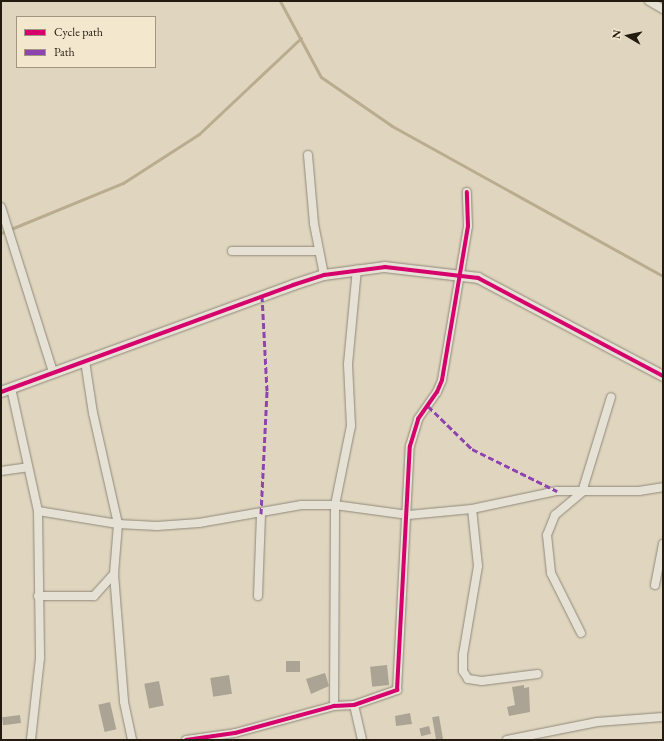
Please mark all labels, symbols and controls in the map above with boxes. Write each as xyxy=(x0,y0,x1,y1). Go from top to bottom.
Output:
legend xyxy=(16,16,156,68)
north arrow xyxy=(608,16,648,56)
text: Cycle path xyxy=(54,24,103,40)
text: N xyxy=(609,29,624,40)
text: Path xyxy=(54,44,75,60)

